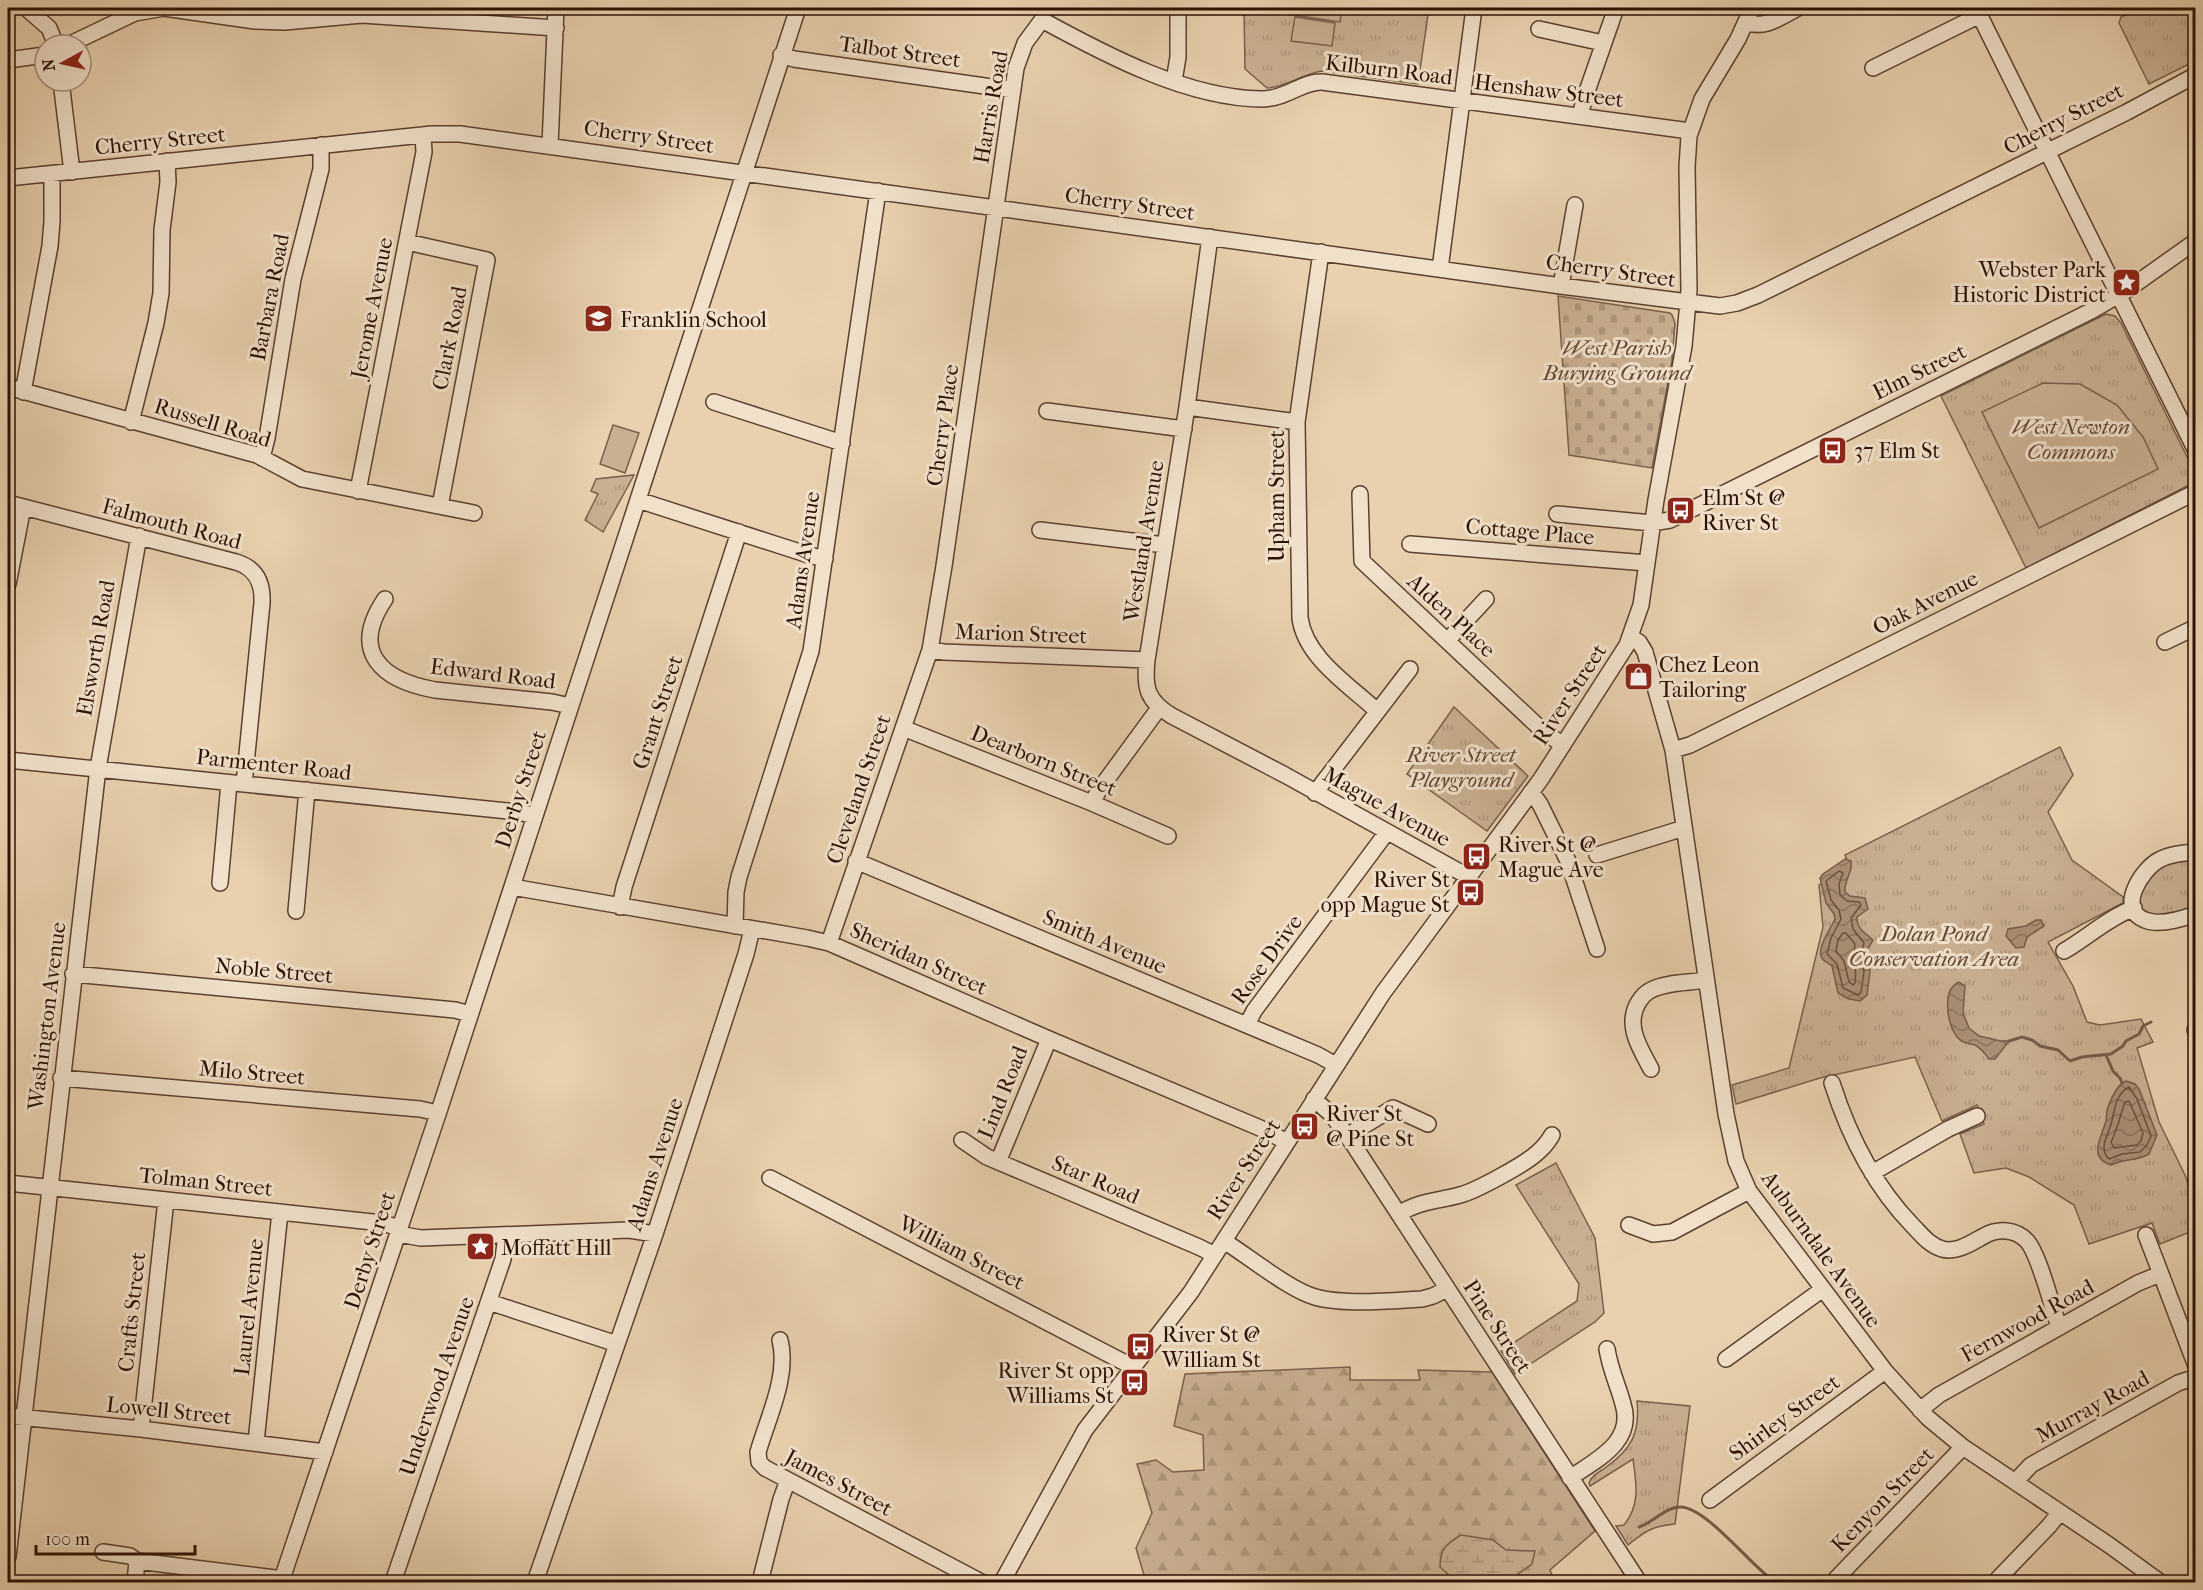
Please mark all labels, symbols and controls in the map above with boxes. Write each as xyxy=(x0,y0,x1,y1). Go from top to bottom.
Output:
street label: Talbot Street xyxy=(837,31,962,73)
north arrow xyxy=(33,33,93,93)
street label: Harris Road xyxy=(968,47,1014,166)
street label: Kilburn Road xyxy=(1324,49,1455,91)
text: N xyxy=(38,57,59,72)
street label: Henshaw Street xyxy=(1473,69,1625,113)
street label: Cherry Street xyxy=(1999,77,2128,160)
street label: Cherry Street xyxy=(582,115,716,159)
street label: Cherry Street xyxy=(94,121,227,161)
street label: Cherry Street xyxy=(1063,182,1197,226)
street label: Barbara Road xyxy=(245,231,295,363)
street label: Jerome Avenue xyxy=(345,235,398,383)
street label: Cherry Street xyxy=(1544,249,1678,293)
place label: Webster Park Historic District xyxy=(1952,257,2107,308)
place icon: Webster Park Historic District xyxy=(2111,266,2143,298)
street label: Clark Road xyxy=(427,283,473,392)
school or university icon: Franklin School xyxy=(583,303,615,335)
place label: Franklin School xyxy=(620,307,767,333)
park label: West Parish Burying Ground xyxy=(1542,335,1694,386)
street label: Elm Street xyxy=(1869,338,1970,406)
street label: Cherry Place xyxy=(922,362,964,488)
street label: Russell Road xyxy=(151,393,275,453)
park label: West Newton Commons xyxy=(2012,414,2130,465)
street label: Upham Street xyxy=(1264,430,1290,562)
bus stop icon: 37 Elm St xyxy=(1817,434,1849,466)
place label: 37 Elm St xyxy=(1854,438,1940,464)
street label: Westland Avenue xyxy=(1118,458,1170,625)
place label: Elm St @ River St xyxy=(1702,485,1785,536)
street label: Adams Avenue xyxy=(780,490,826,632)
street label: Falmouth Road xyxy=(99,493,245,555)
bus stop icon: Elm St @ River St xyxy=(1665,494,1697,526)
street label: Cottage Place xyxy=(1464,513,1596,551)
street label: Oak Avenue xyxy=(1868,565,1983,641)
street label: Alden Place xyxy=(1401,568,1501,663)
street label: Elsworth Road xyxy=(71,577,121,718)
street label: Marion Street xyxy=(954,619,1088,649)
street label: River Street xyxy=(1527,639,1612,750)
street label: Grant Street xyxy=(627,652,689,773)
place label: Chez Leon Tailoring xyxy=(1659,652,1760,703)
street label: Edward Road xyxy=(429,653,558,695)
shop icon: Chez Leon Tailoring xyxy=(1622,661,1654,693)
street label: Cleveland Street xyxy=(821,711,897,868)
street label: Dearborn Street xyxy=(967,720,1120,802)
street label: Derby Street xyxy=(490,727,552,852)
park label: River Street Playground xyxy=(1404,742,1517,793)
street label: Parmenter Road xyxy=(195,744,354,786)
street label: Mague Avenue xyxy=(1318,761,1455,853)
place label: River St @ Mague Ave xyxy=(1498,832,1604,883)
bus stop icon: River St @ Mague Ave xyxy=(1461,841,1493,873)
place label: River St opp Mague St xyxy=(1321,867,1450,918)
bus stop icon: River St opp Mague St xyxy=(1455,876,1487,908)
street label: Smith Avenue xyxy=(1039,904,1171,980)
street label: Rose Drive xyxy=(1226,910,1308,1009)
street label: Sheridan Street xyxy=(846,917,992,1001)
street label: Washington Avenue xyxy=(22,920,71,1113)
park label: Dolan Pond Conservation Area xyxy=(1849,921,2019,972)
street label: Noble Street xyxy=(214,953,334,989)
street label: Lind Road xyxy=(973,1041,1034,1143)
street label: Milo Street xyxy=(198,1055,306,1091)
street label: Adams Avenue xyxy=(621,1094,689,1235)
place label: River St @ Pine St xyxy=(1326,1101,1414,1152)
bus stop icon: River St @ Pine St xyxy=(1289,1110,1321,1142)
street label: River Street xyxy=(1201,1114,1286,1225)
street label: Star Road xyxy=(1048,1150,1144,1210)
street label: Tolman Street xyxy=(138,1162,274,1202)
street label: Auburndale Avenue xyxy=(1755,1166,1887,1333)
street label: Derby Street xyxy=(339,1188,401,1313)
street label: William Street xyxy=(893,1210,1029,1296)
place icon: Moffatt Hill xyxy=(464,1231,496,1263)
place label: Moffatt Hill xyxy=(501,1235,612,1261)
street label: Laurel Avenue xyxy=(229,1237,269,1377)
street label: Crafts Street xyxy=(113,1251,151,1373)
street label: Fernwood Road xyxy=(1956,1273,2099,1368)
street label: Pine Street xyxy=(1457,1275,1537,1378)
street label: Underwood Avenue xyxy=(394,1293,480,1479)
place label: River St @ William St xyxy=(1161,1322,1261,1373)
bus stop icon: River St @ William St xyxy=(1125,1331,1157,1363)
place label: River St opp Williams St xyxy=(997,1358,1114,1409)
street label: Murray Road xyxy=(2031,1364,2155,1449)
bus stop icon: River St opp Williams St xyxy=(1119,1367,1151,1399)
street label: Shirley Street xyxy=(1724,1369,1845,1467)
street label: Lowell Street xyxy=(105,1391,233,1431)
street label: Kenyon Street xyxy=(1826,1441,1940,1558)
street label: James Street xyxy=(779,1443,897,1522)
scale bar xyxy=(36,1518,195,1556)
text: 100 m xyxy=(45,1529,90,1550)

